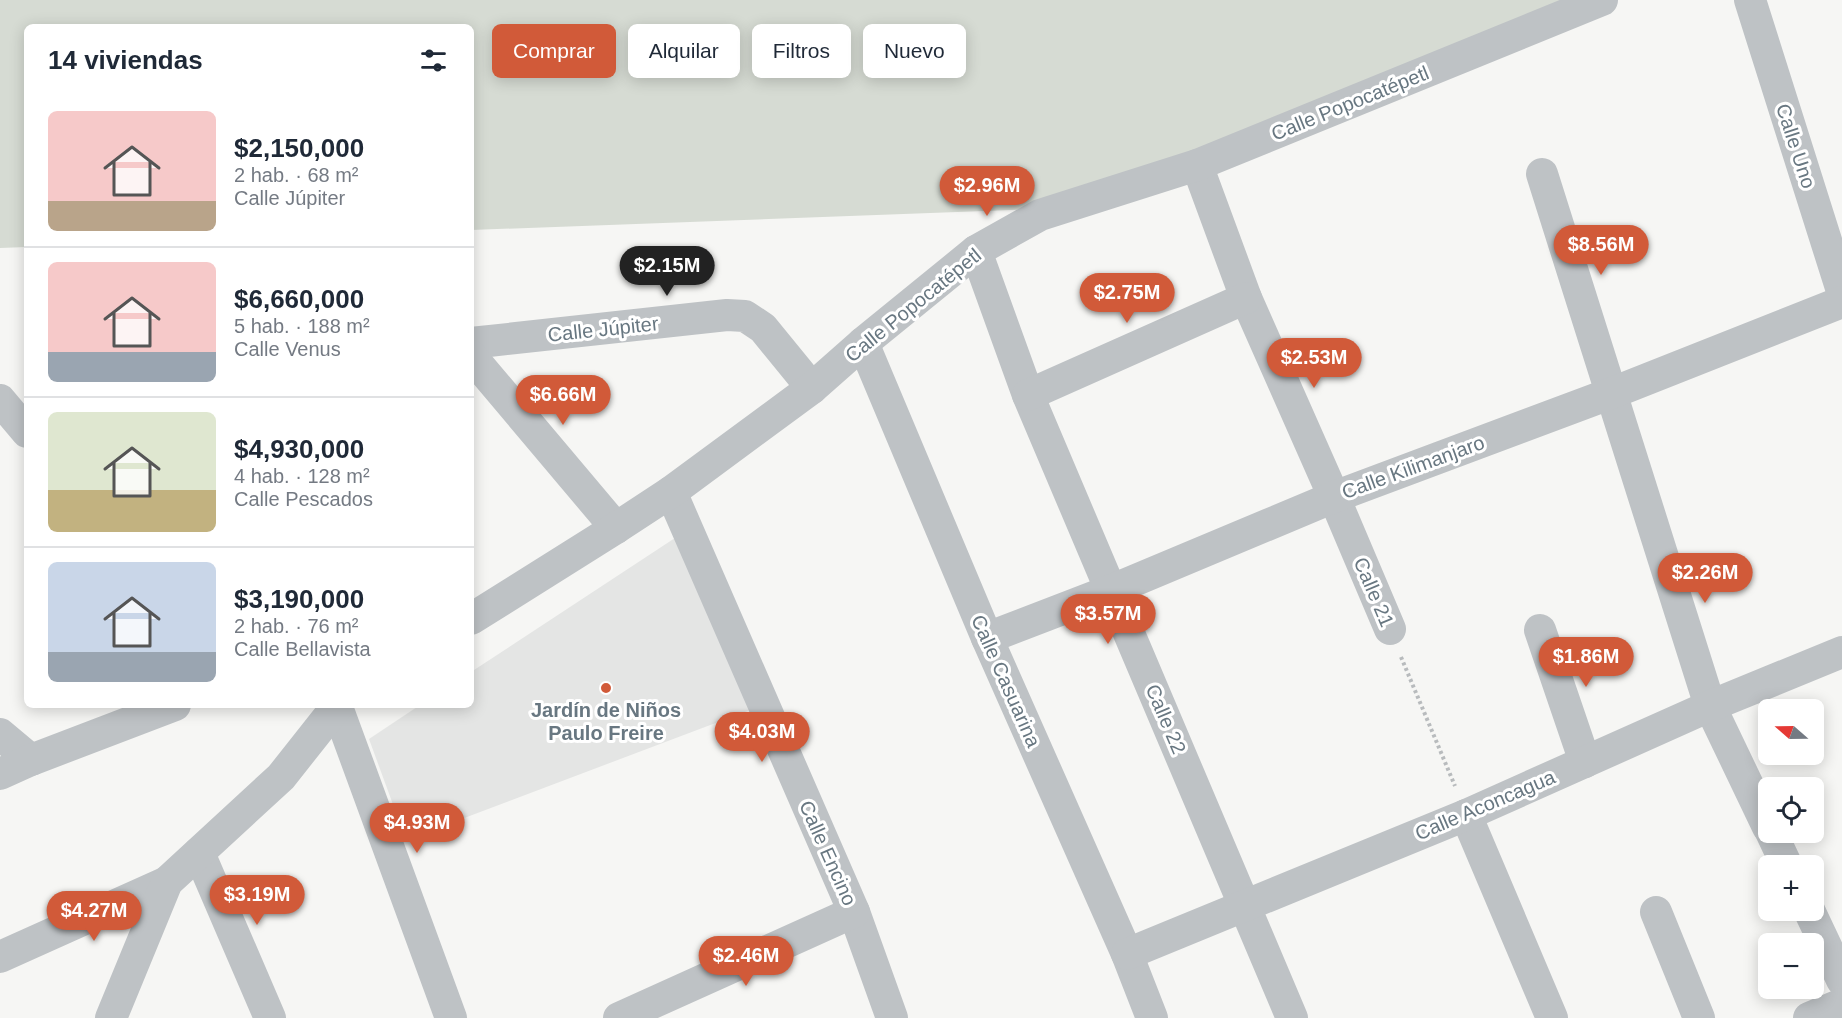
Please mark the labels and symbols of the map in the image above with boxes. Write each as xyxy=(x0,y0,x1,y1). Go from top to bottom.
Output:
street label: Calle Popocatépetl xyxy=(1268,61,1432,145)
street label: Calle Uno xyxy=(1772,101,1820,191)
pin: $2.96M xyxy=(938,166,1036,217)
pin: $8.56M xyxy=(1552,225,1650,276)
street label: Calle Popocatépetl xyxy=(841,244,985,366)
pin: $2.15M xyxy=(618,246,716,297)
pin: $2.75M xyxy=(1078,273,1176,324)
street label: Calle Júpiter xyxy=(547,312,660,346)
pin: $2.53M xyxy=(1265,338,1363,389)
pin: $6.66M xyxy=(514,375,612,426)
street label: Calle Kilimanjaro xyxy=(1339,431,1487,503)
pin: $2.26M xyxy=(1656,553,1754,604)
street label: Calle 21 xyxy=(1350,554,1398,630)
pin: $3.57M xyxy=(1059,594,1157,645)
street label: Calle Casuarina xyxy=(967,612,1045,751)
pin: $1.86M xyxy=(1537,637,1635,688)
marker: Jardín de Niños Paulo Freire xyxy=(599,681,613,695)
street label: Calle 22 xyxy=(1142,681,1190,757)
place label: Jardín de Niños Paulo Freire xyxy=(531,699,681,744)
north arrow xyxy=(1758,699,1824,765)
pin: $4.03M xyxy=(713,712,811,763)
street label: Calle Aconcagua xyxy=(1412,765,1559,844)
street label: Calle Encino xyxy=(795,797,861,909)
pin: $4.93M xyxy=(368,803,466,854)
pin: $3.19M xyxy=(208,875,306,926)
pin: $4.27M xyxy=(45,891,143,942)
pin: $2.46M xyxy=(697,936,795,987)

